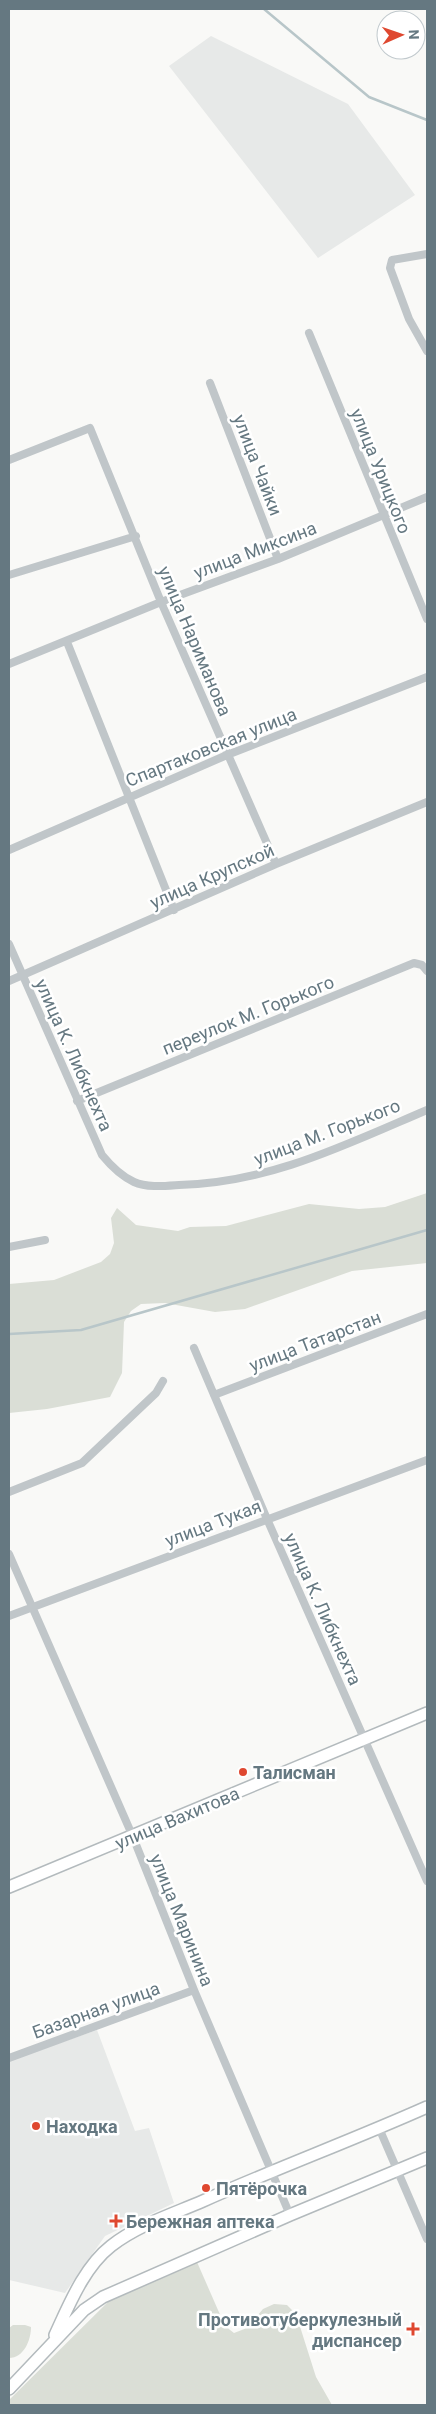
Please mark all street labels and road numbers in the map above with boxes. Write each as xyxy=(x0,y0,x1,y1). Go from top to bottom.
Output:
street label: улица Урицкого xyxy=(346,405,416,537)
street label: улица Чайки xyxy=(229,412,287,518)
street label: улица Миксина xyxy=(191,517,319,583)
street label: улица Нариманова xyxy=(154,563,236,719)
street label: Спартаковская улица xyxy=(122,703,300,791)
street label: улица Крупской xyxy=(147,839,277,913)
street label: переулок М. Горького xyxy=(159,971,337,1059)
street label: улица К. Либкнехта xyxy=(31,976,117,1134)
street label: улица М. Горького xyxy=(251,1094,403,1170)
street label: улица Татарстан xyxy=(246,1306,384,1376)
street label: улица Тукая xyxy=(162,1495,264,1551)
street label: улица К. Либкнехта xyxy=(280,1530,366,1688)
street label: улица Вахитова xyxy=(112,1782,242,1854)
street label: улица Маринина xyxy=(146,1851,218,1989)
street label: Базарная улица xyxy=(29,1977,163,2043)

